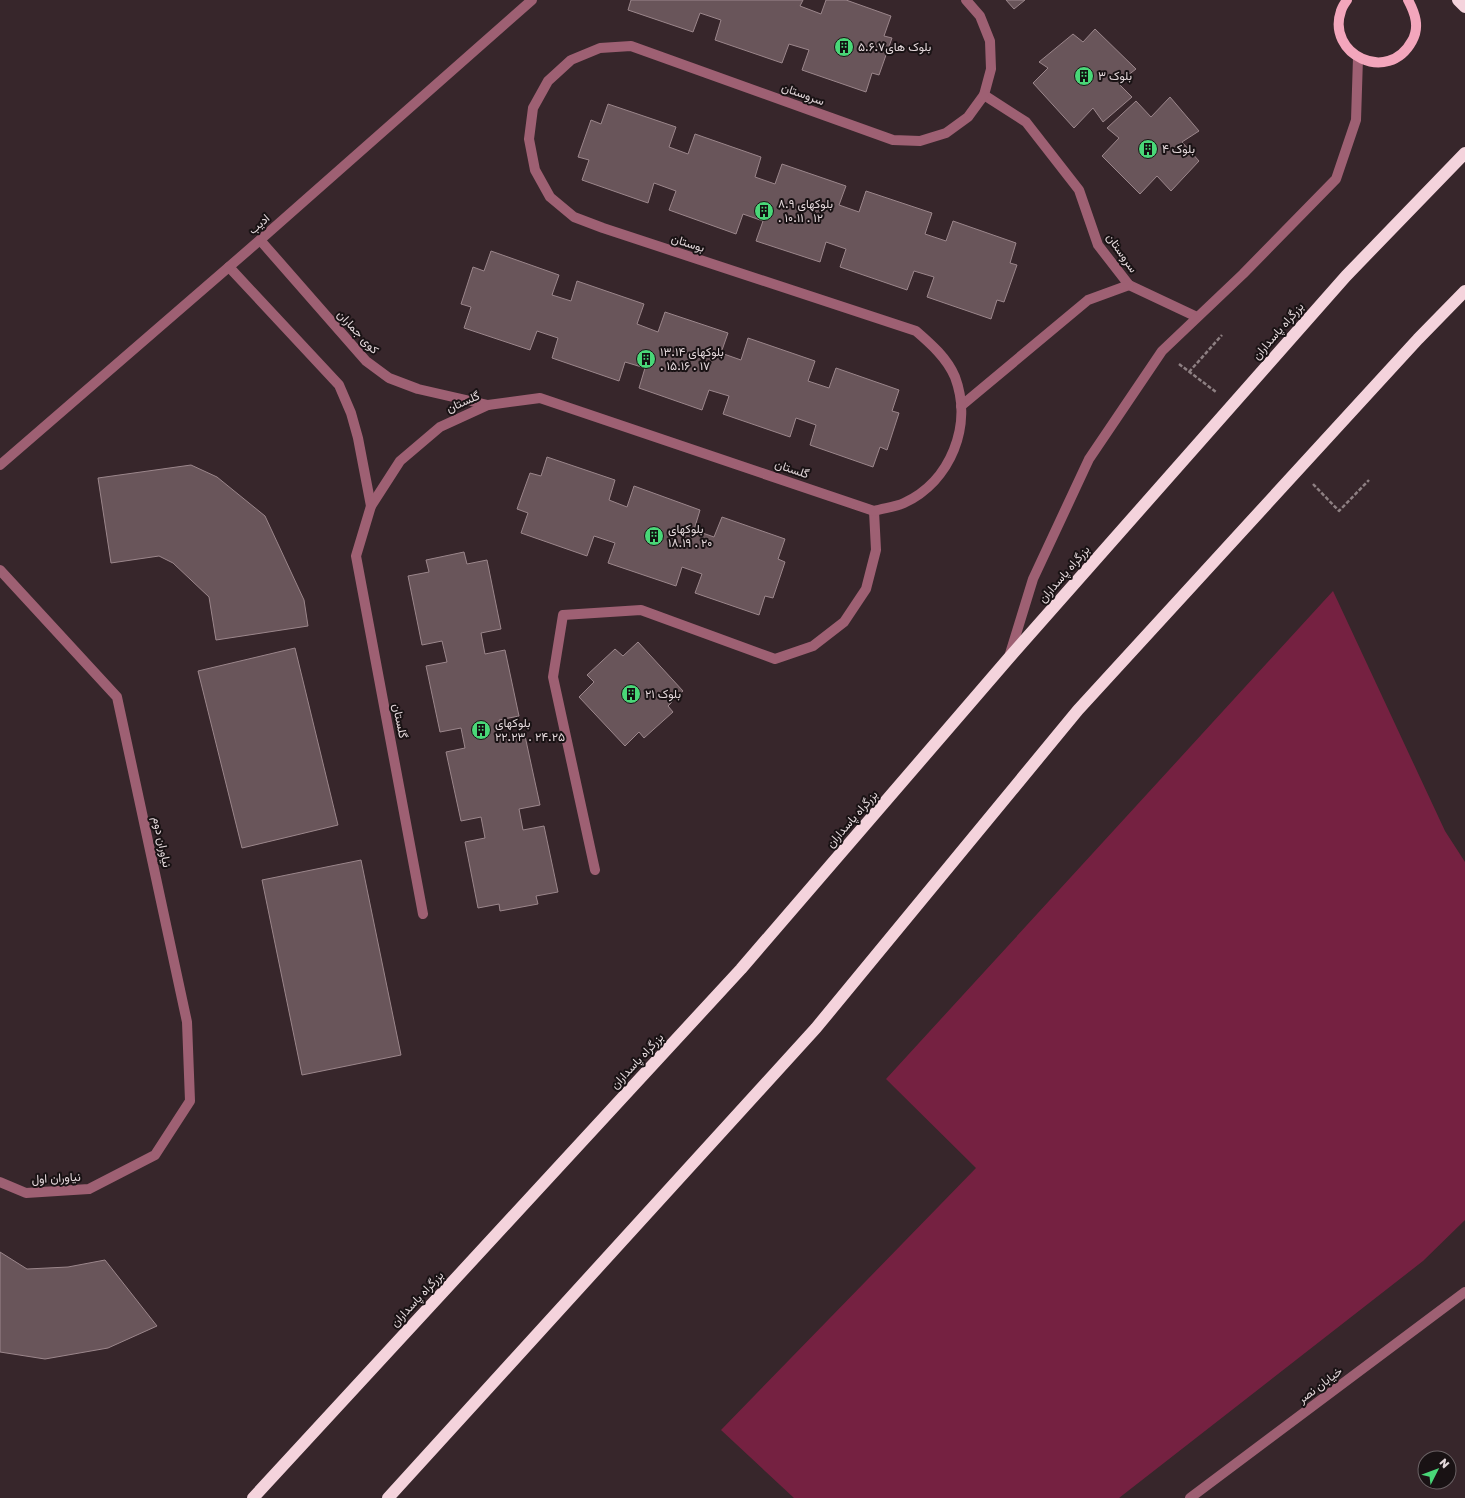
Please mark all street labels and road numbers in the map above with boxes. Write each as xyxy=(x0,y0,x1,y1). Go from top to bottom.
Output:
street label: سروستان xyxy=(779,79,827,109)
street label: ادیب xyxy=(245,210,272,237)
street label: بوستان xyxy=(669,230,707,256)
street label: سروستان xyxy=(1103,230,1141,276)
street label: بزرگراه پاسداران xyxy=(1249,299,1307,363)
street label: کوی جماران xyxy=(334,307,382,357)
street label: گلستان xyxy=(444,388,482,416)
street label: گلستان xyxy=(773,456,811,481)
street label: بزرگراه پاسداران xyxy=(1035,542,1093,606)
street label: گلستان xyxy=(390,702,411,740)
street label: بزرگراه پاسداران xyxy=(823,787,881,851)
street label: نیاوران دوم xyxy=(149,815,175,869)
street label: بزرگراه پاسداران xyxy=(607,1030,667,1092)
street label: نیاوران اول xyxy=(31,1169,81,1187)
street label: بزرگراه پاسداران xyxy=(387,1268,447,1330)
street label: خیابان نصر xyxy=(1294,1363,1345,1408)

